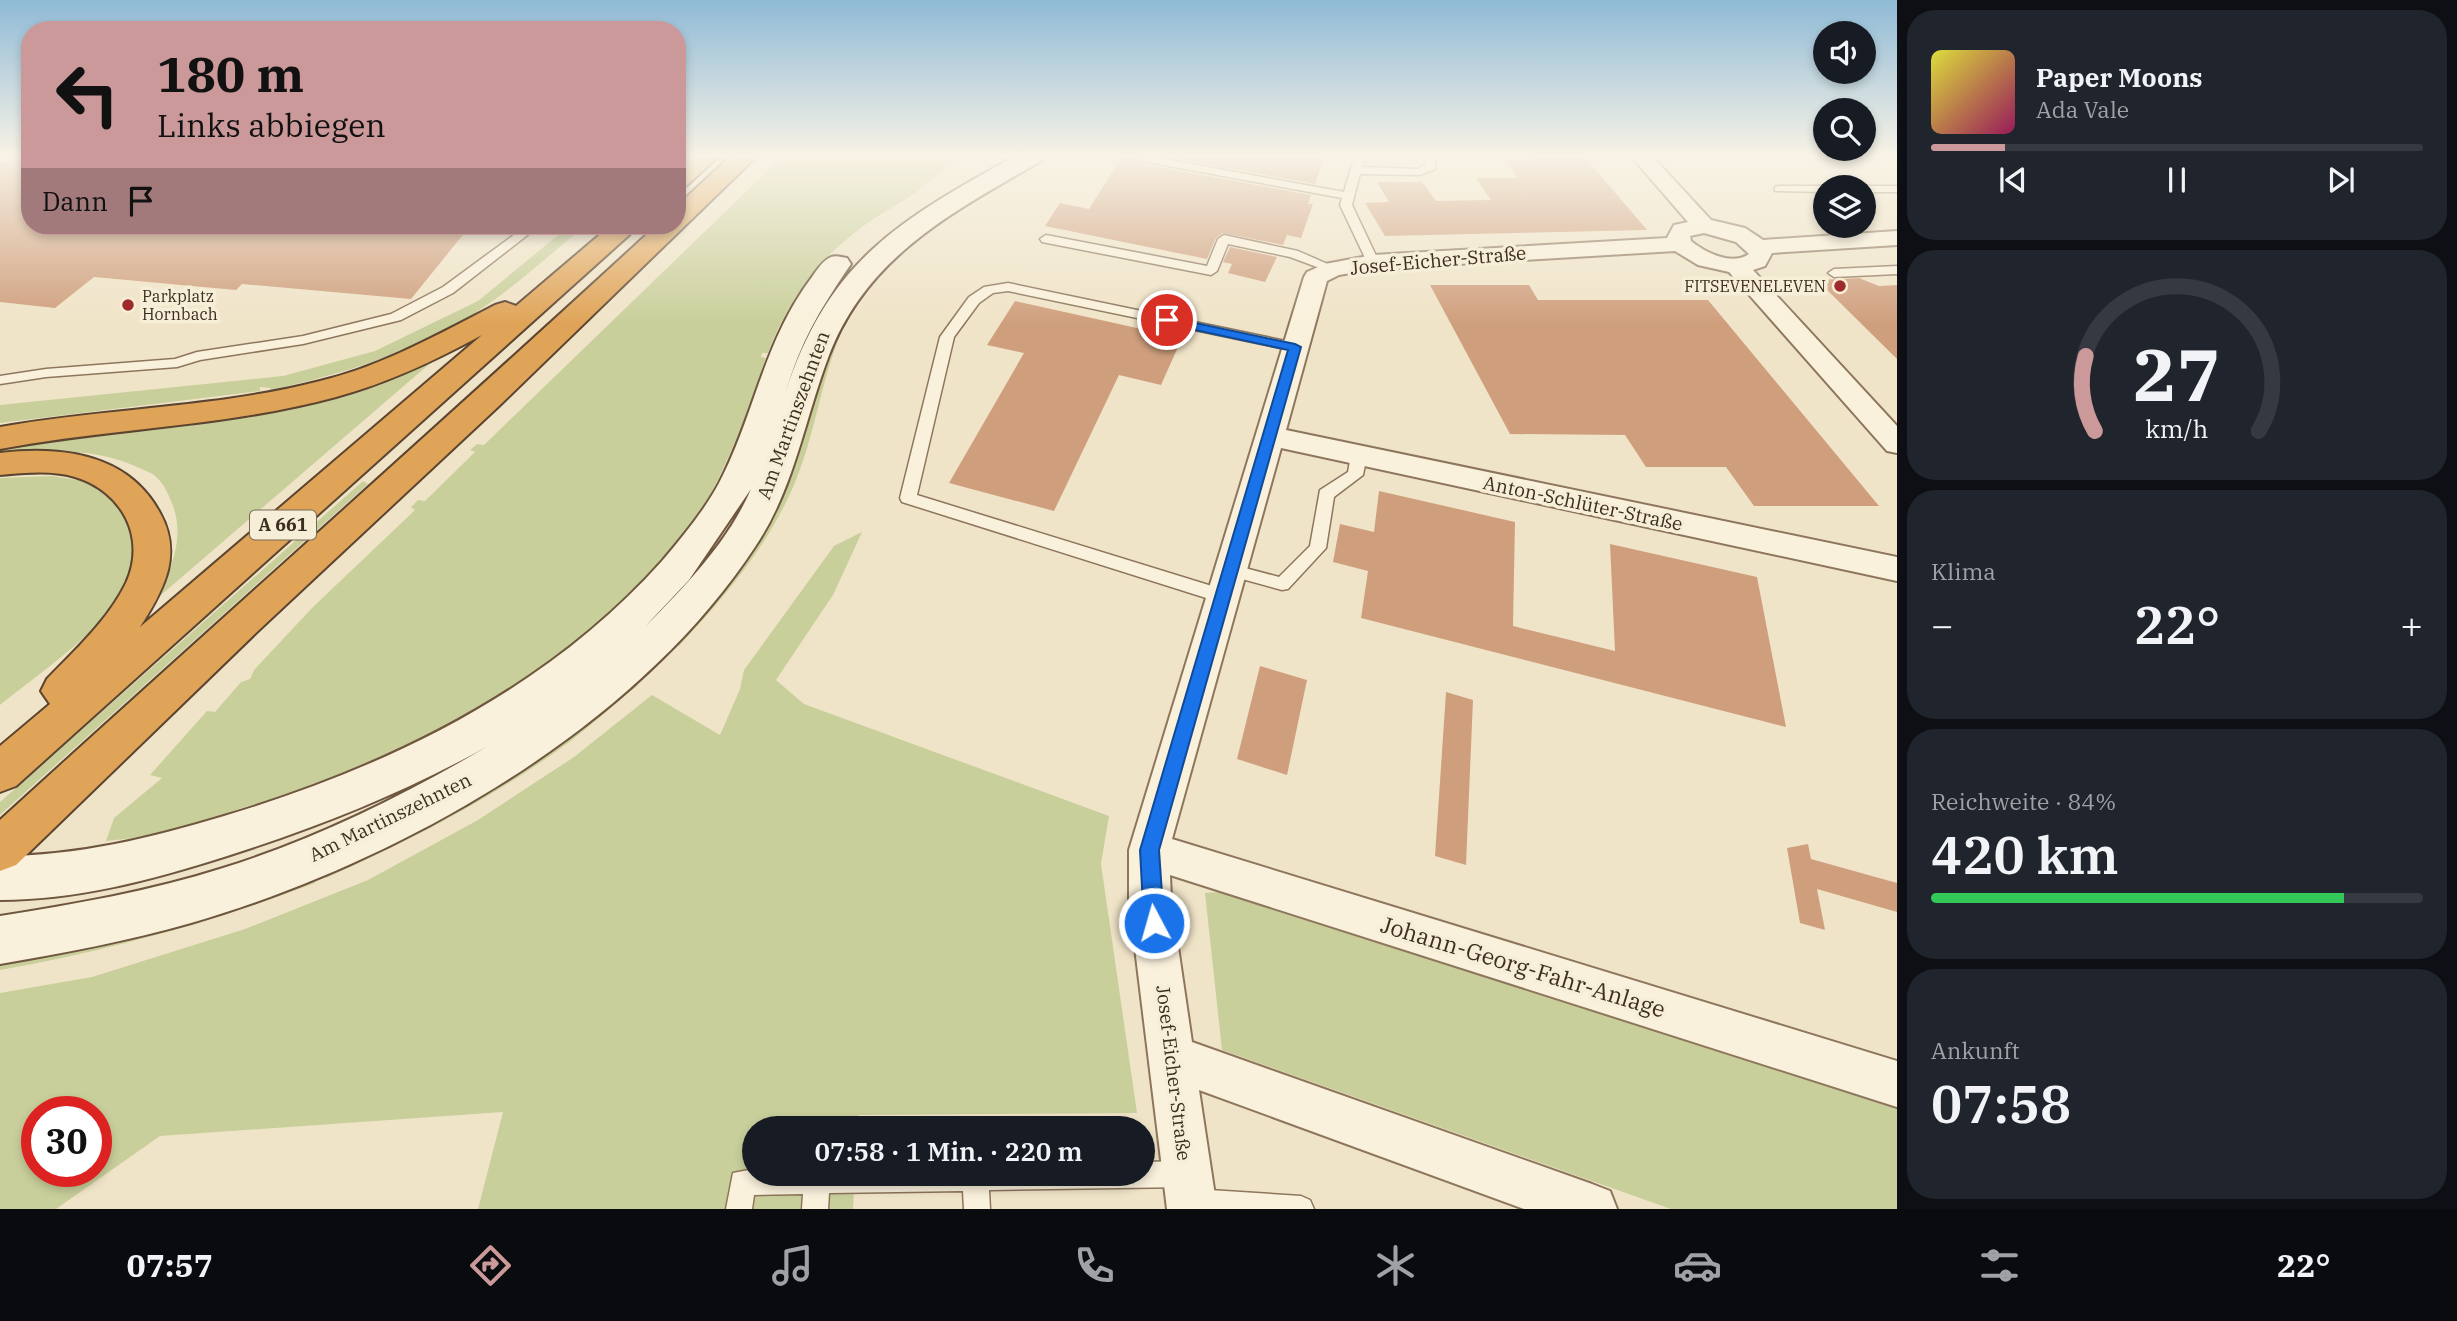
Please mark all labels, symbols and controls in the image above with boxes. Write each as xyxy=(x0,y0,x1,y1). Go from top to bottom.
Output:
map controls xyxy=(1813,21,1876,238)
button: sound xyxy=(1813,21,1876,84)
text: 180 m xyxy=(157,42,304,105)
icon: left xyxy=(42,49,133,140)
text: Paper Moons xyxy=(2036,60,2203,94)
text: Ada Vale xyxy=(2036,94,2129,124)
button: search xyxy=(1813,98,1876,161)
text: Links abbiegen xyxy=(157,104,386,146)
icon: previous xyxy=(1994,161,2032,199)
icon: pause xyxy=(2158,161,2196,199)
icon: next xyxy=(2322,161,2360,199)
button: layers xyxy=(1813,175,1876,238)
icon: arrive xyxy=(122,182,160,220)
text: Dann xyxy=(42,184,108,218)
street label: Josef-Eicher-Straße xyxy=(1349,240,1527,280)
place label: FITSEVENELEVEN xyxy=(1684,276,1826,296)
marker: FITSEVENELEVEN xyxy=(1832,278,1848,294)
place label: Parkplatz Hornbach xyxy=(142,286,218,324)
pin xyxy=(1137,290,1197,350)
marker: Parkplatz Hornbach xyxy=(120,297,136,313)
icon: arrive xyxy=(1148,301,1186,339)
text: 27 xyxy=(2133,326,2221,421)
street label: Am Martinszehnten xyxy=(751,327,835,503)
text: km/h xyxy=(2145,411,2209,444)
street label: Anton-Schlüter-Straße xyxy=(1481,470,1685,536)
road number: A 661 xyxy=(250,510,316,540)
text: Klima xyxy=(1931,556,1996,586)
text: 22° xyxy=(2134,591,2220,658)
text: − xyxy=(1931,600,1954,649)
text: + xyxy=(2400,600,2423,649)
street label: Am Martinszehnten xyxy=(305,767,475,867)
text: Reichweite · 84% xyxy=(1931,786,2116,816)
text: 420 km xyxy=(1931,821,2119,888)
position arrow xyxy=(1117,886,1191,960)
street label: Johann-Georg-Fahr-Anlage xyxy=(1377,908,1669,1024)
street label: Josef-Eicher-Straße xyxy=(1151,984,1197,1162)
text: Ankunft xyxy=(1931,1035,2020,1065)
text: 07:58 xyxy=(1931,1070,2071,1137)
speed limit sign: 30 xyxy=(21,1096,112,1187)
text: 07:58 · 1 Min. · 220 m xyxy=(815,1134,1082,1168)
icon: directions xyxy=(466,1241,515,1290)
icon: music xyxy=(768,1241,817,1290)
icon: phone xyxy=(1070,1241,1119,1290)
icon: climate xyxy=(1371,1241,1420,1290)
icon: car xyxy=(1673,1241,1722,1290)
icon: filters xyxy=(1975,1241,2024,1290)
text: 07:57 xyxy=(126,1244,213,1286)
text: 22° xyxy=(2277,1244,2331,1286)

